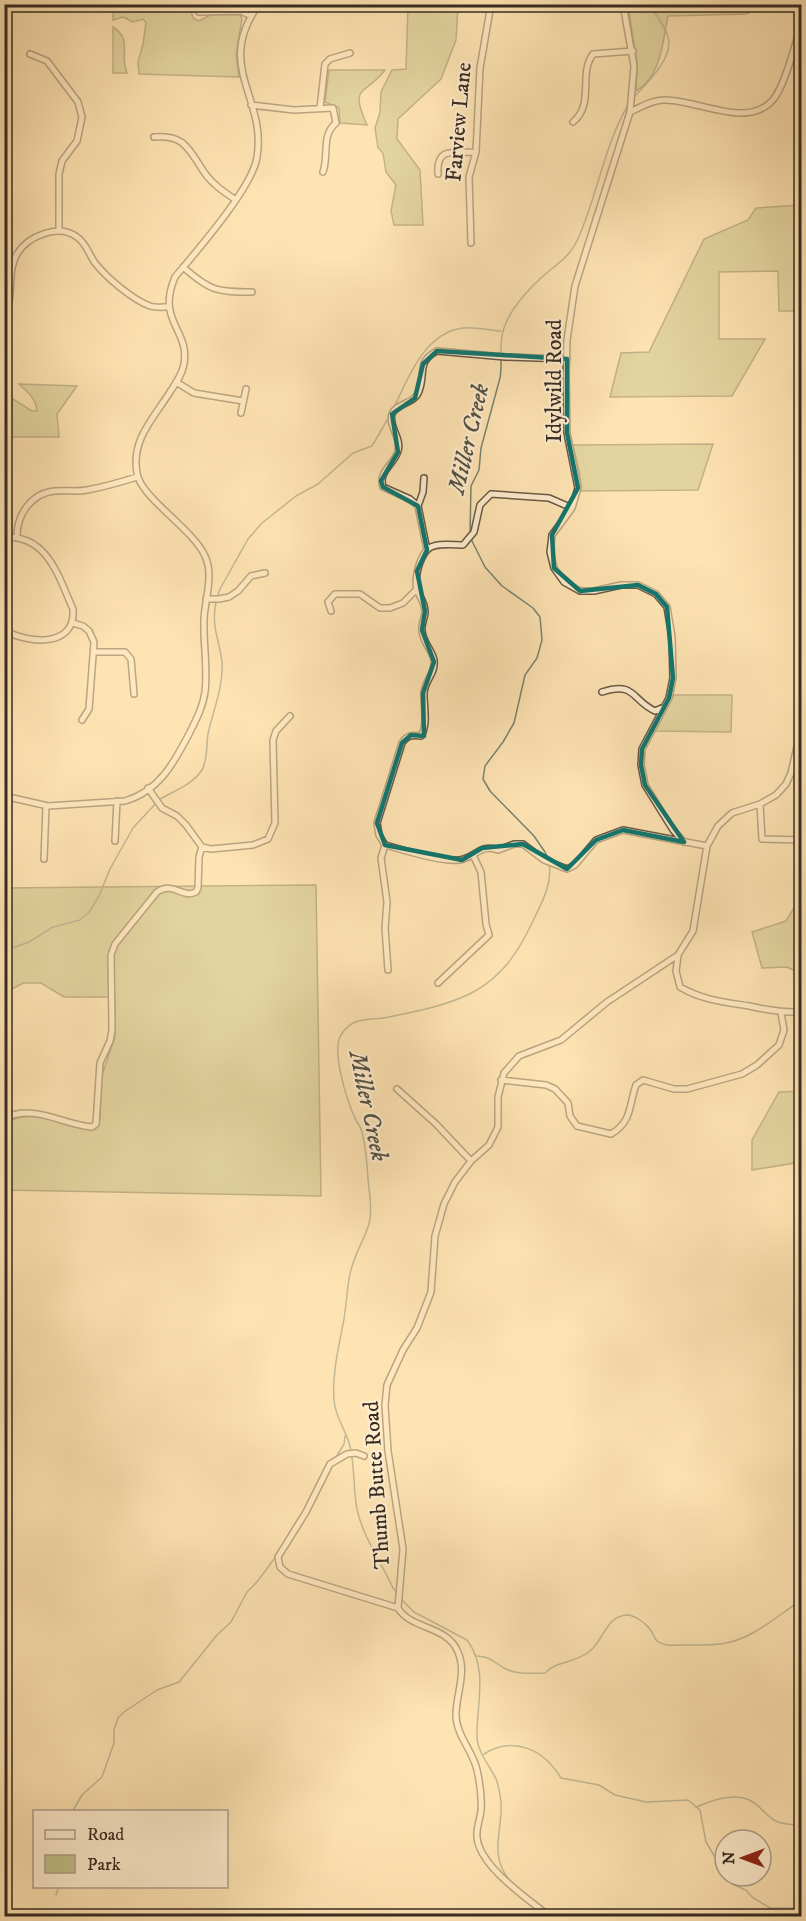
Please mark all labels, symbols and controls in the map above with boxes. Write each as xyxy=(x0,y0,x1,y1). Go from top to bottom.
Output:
street label: Farview Lane xyxy=(440,61,478,183)
street label: Idylwild Road xyxy=(541,319,568,443)
water label: Miller Creek xyxy=(441,381,496,499)
water label: Miller Creek xyxy=(341,1046,394,1164)
street label: Thumb Butte Road xyxy=(358,1400,396,1570)
legend xyxy=(33,1810,228,1888)
text: Road xyxy=(87,1824,124,1846)
north arrow xyxy=(713,1828,773,1888)
text: N xyxy=(719,1851,739,1865)
text: Park xyxy=(87,1854,121,1876)

